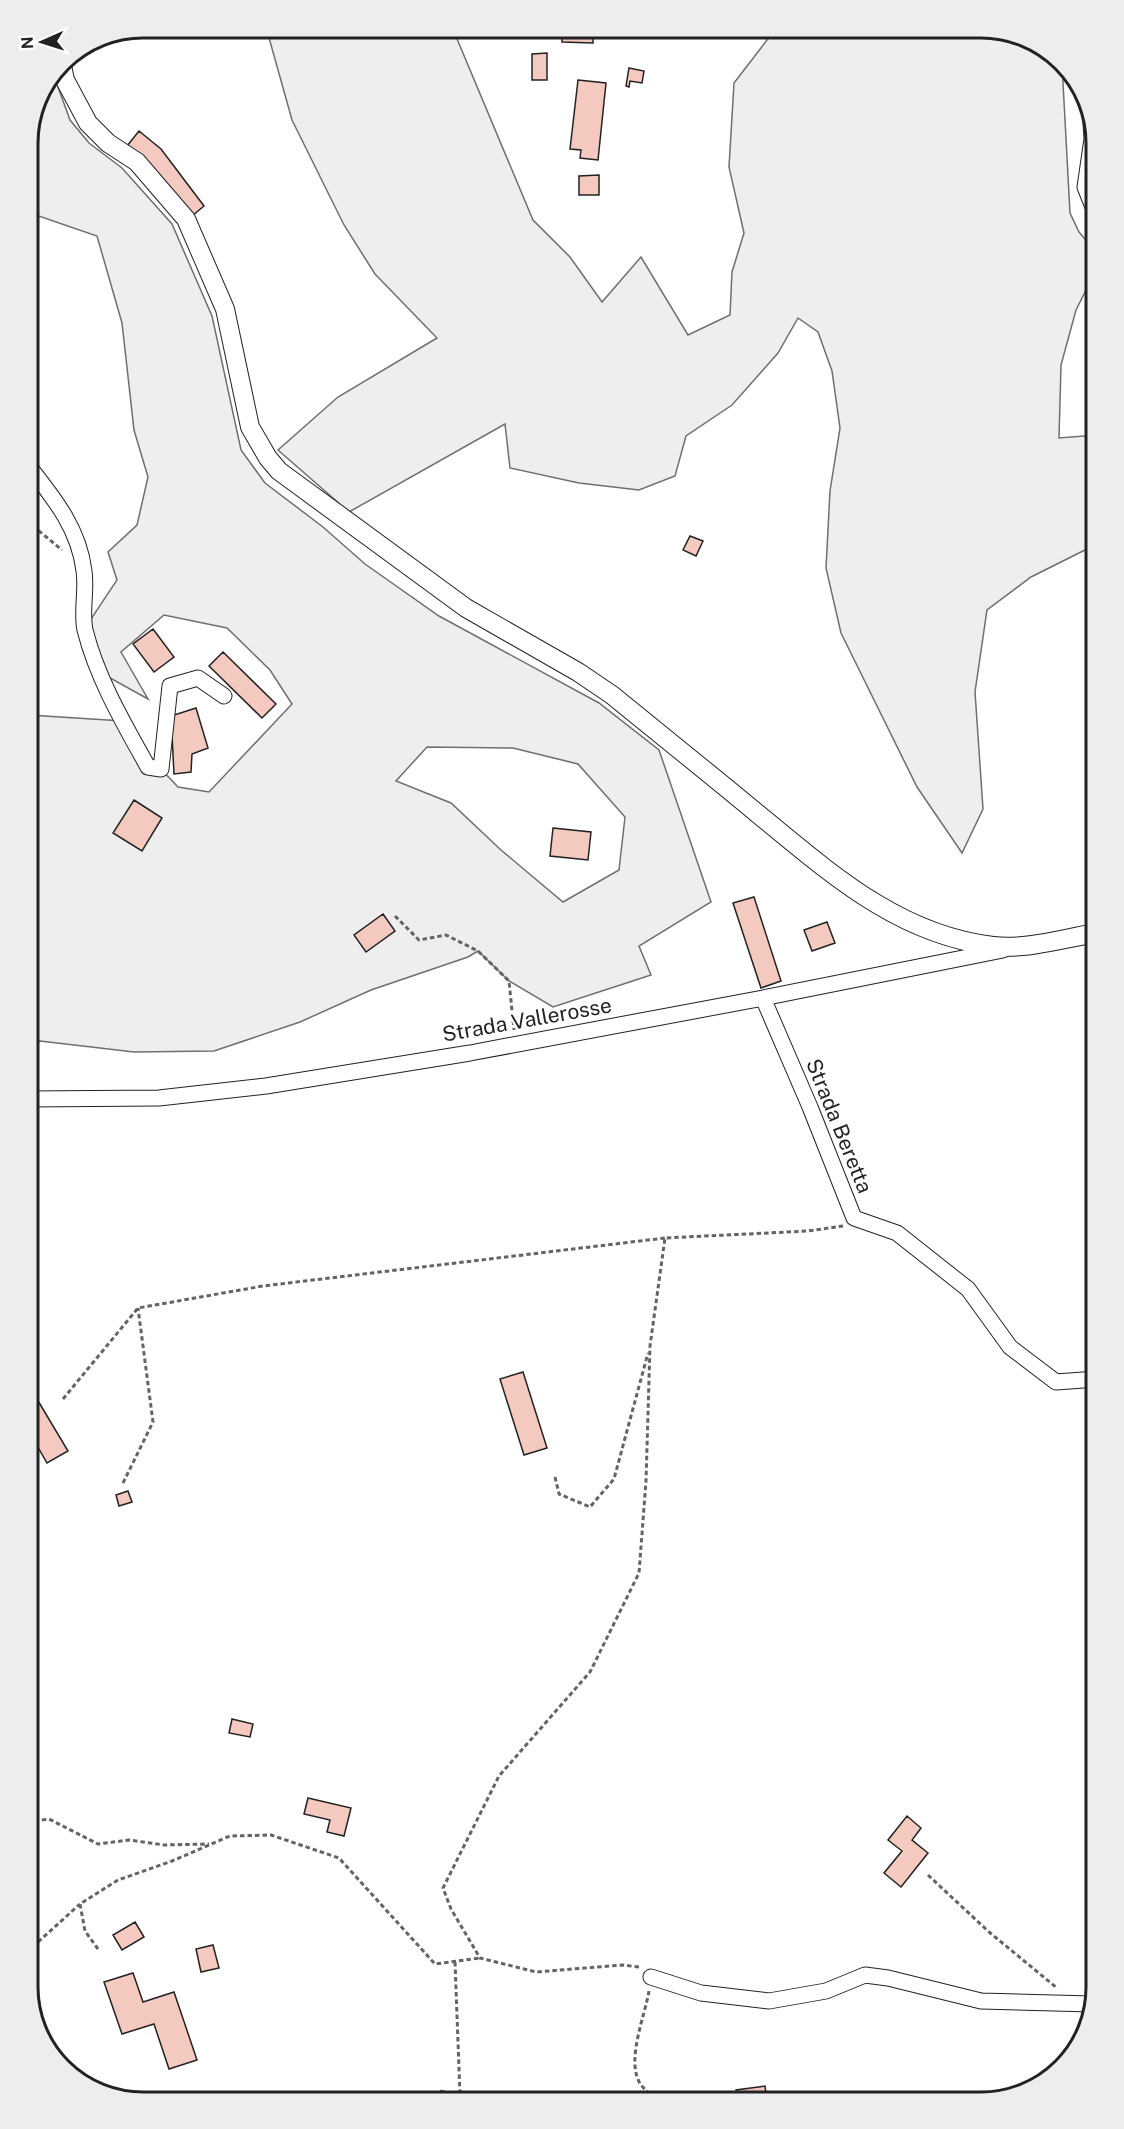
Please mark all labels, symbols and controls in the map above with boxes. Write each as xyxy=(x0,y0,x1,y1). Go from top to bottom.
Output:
north arrow xyxy=(12,12,72,72)
text: N xyxy=(18,36,37,50)
street label: Strada Vallerosse xyxy=(440,992,614,1047)
street label: Strada Beretta xyxy=(801,1055,878,1197)

